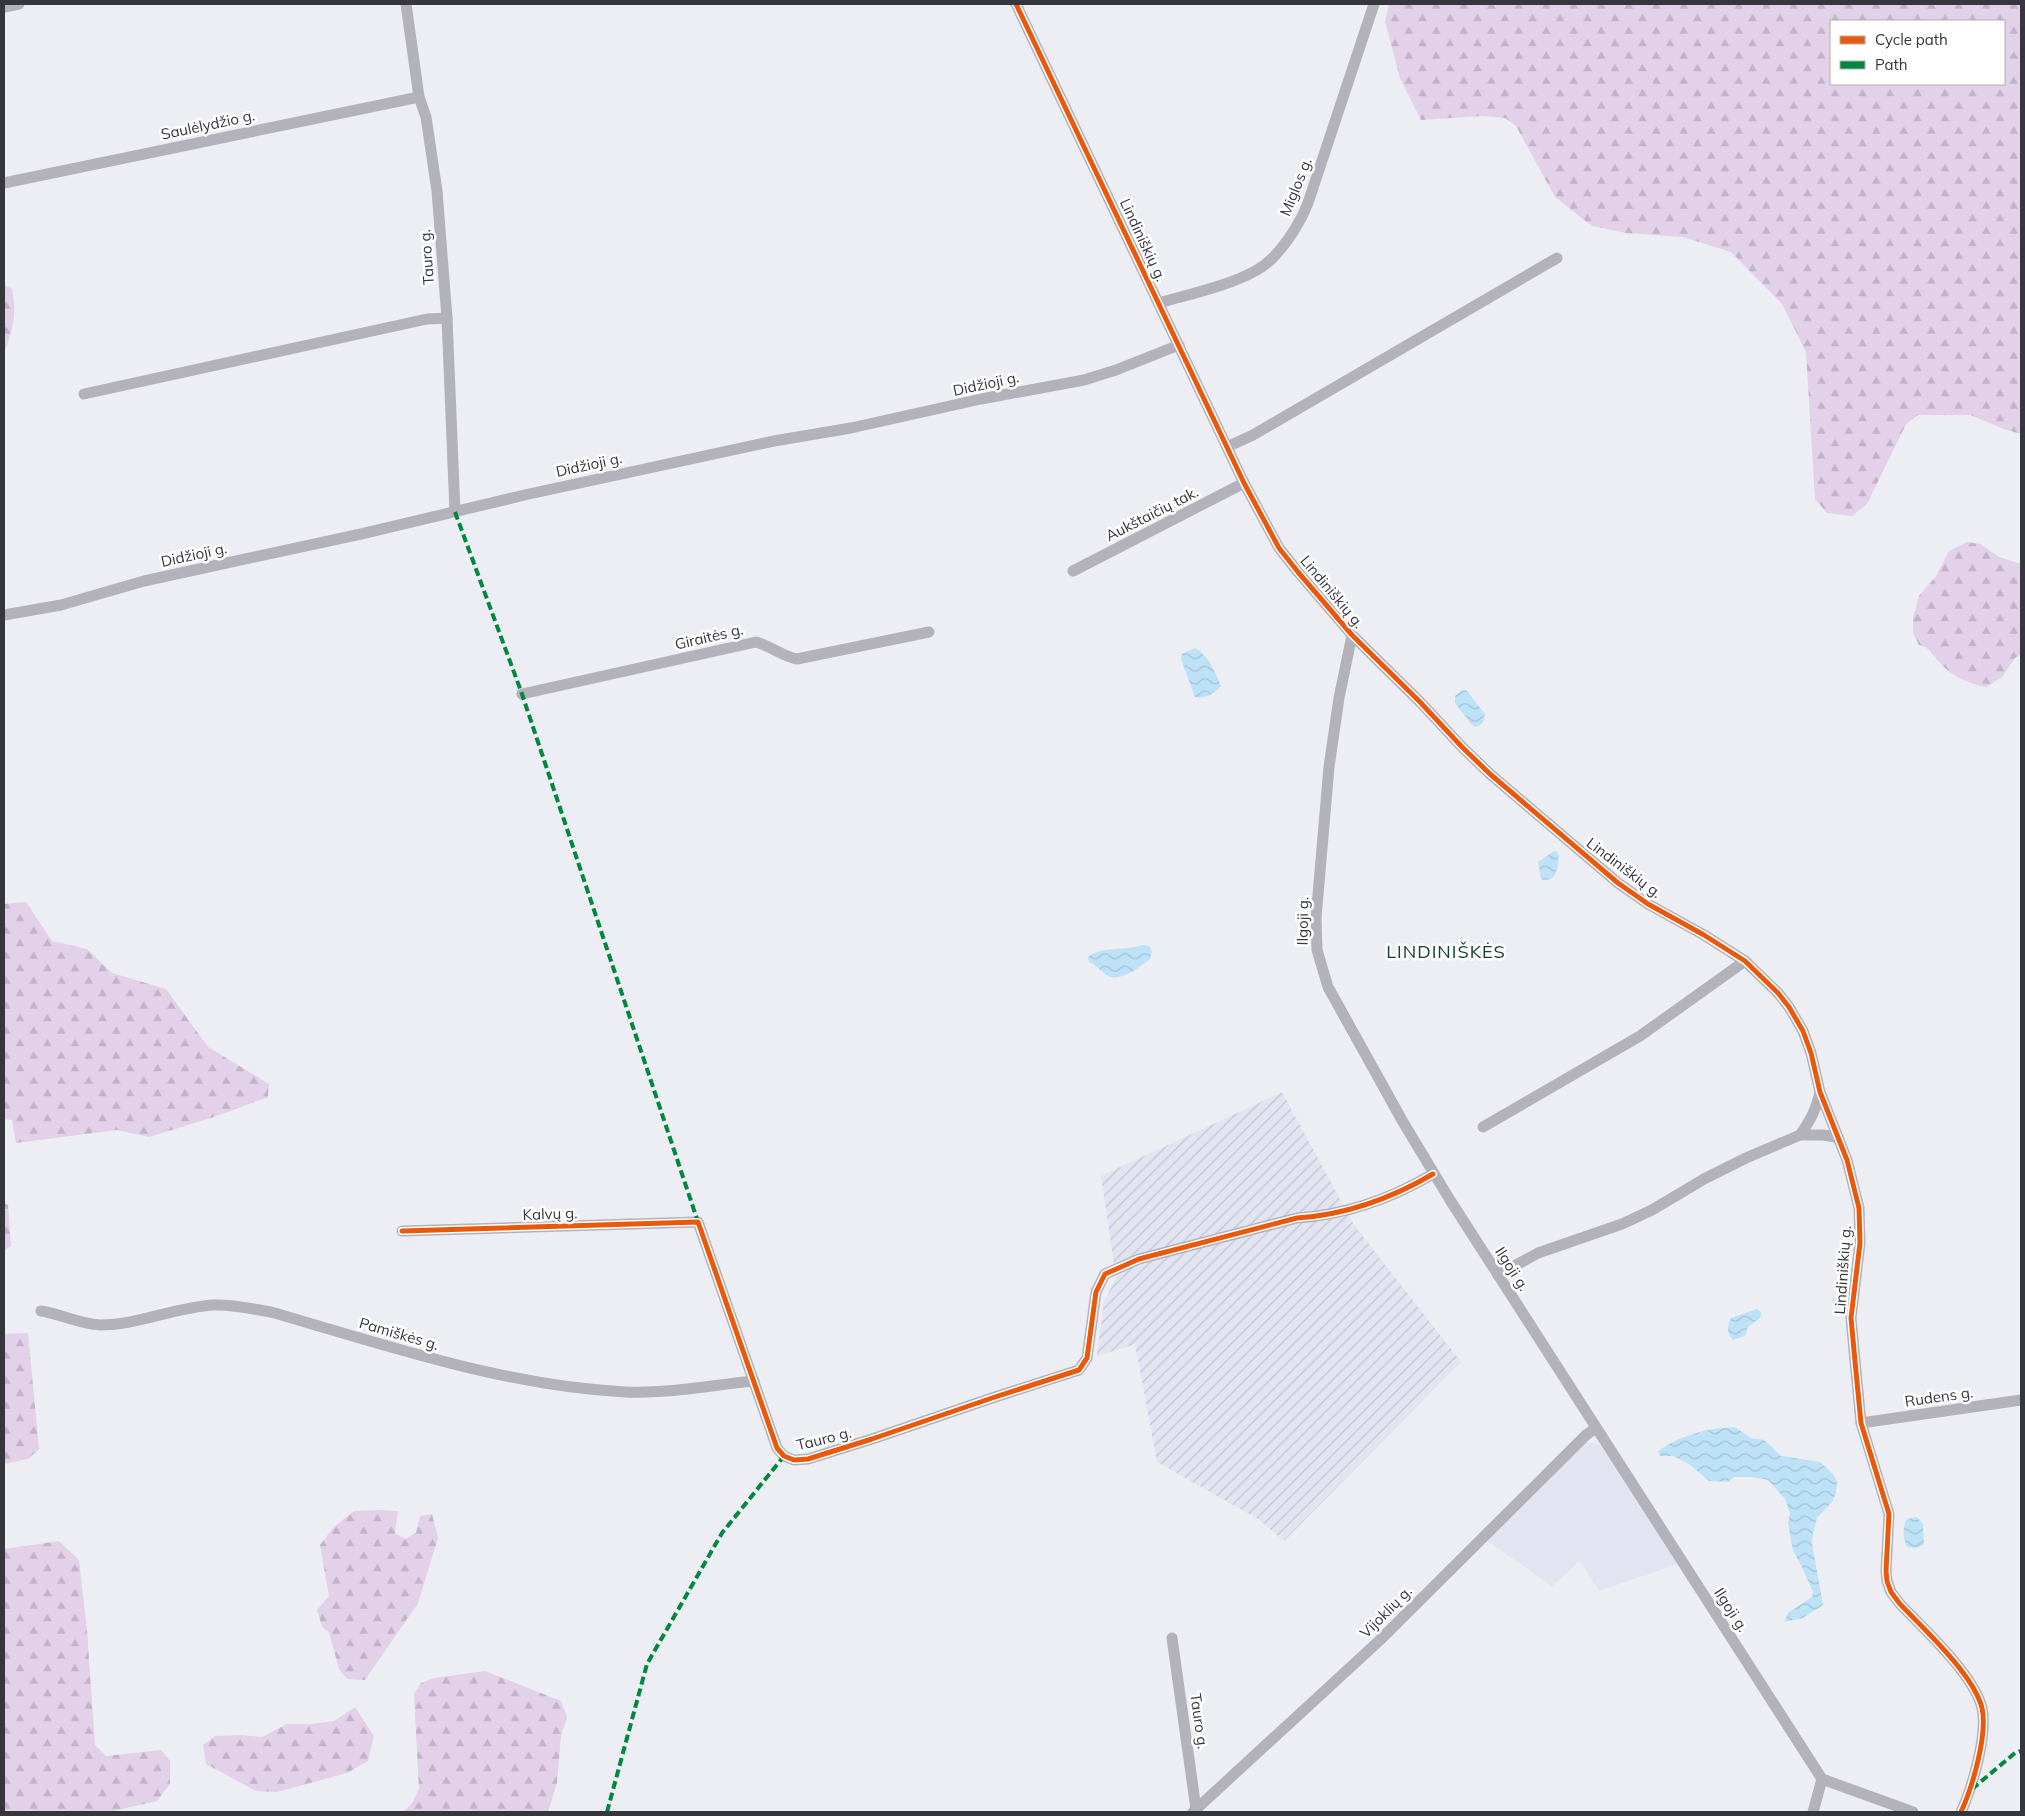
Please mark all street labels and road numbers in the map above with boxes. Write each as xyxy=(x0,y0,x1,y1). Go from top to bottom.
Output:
street label: Saulėlydžio g. xyxy=(159,105,257,144)
street label: Miglos g. xyxy=(1275,155,1316,219)
street label: Lindiniškių g. xyxy=(1116,195,1171,284)
street label: Tauro g. xyxy=(415,229,438,286)
street label: Didžioji g. xyxy=(951,367,1021,400)
street label: Didžioji g. xyxy=(554,448,624,481)
street label: Aukštaičių tak. xyxy=(1102,482,1201,545)
street label: Didžioji g. xyxy=(159,538,229,571)
street label: Lindiniškių g. xyxy=(1296,551,1368,632)
street label: Giraitės g. xyxy=(673,619,745,654)
street label: Lindiniškių g. xyxy=(1583,833,1666,902)
street label: Ilgoji g. xyxy=(1293,897,1312,945)
street label: Kalvų g. xyxy=(522,1203,578,1224)
street label: Lindiniškių g. xyxy=(1830,1225,1855,1315)
street label: Ilgoji g. xyxy=(1491,1243,1534,1294)
street label: Pamiškės g. xyxy=(357,1313,441,1354)
street label: Rudens g. xyxy=(1904,1382,1974,1411)
street label: Tauro g. xyxy=(794,1423,853,1454)
street label: Vijoklių g. xyxy=(1356,1582,1416,1642)
street label: Ilgoji g. xyxy=(1710,1584,1753,1635)
street label: Tauro g. xyxy=(1186,1692,1213,1750)

